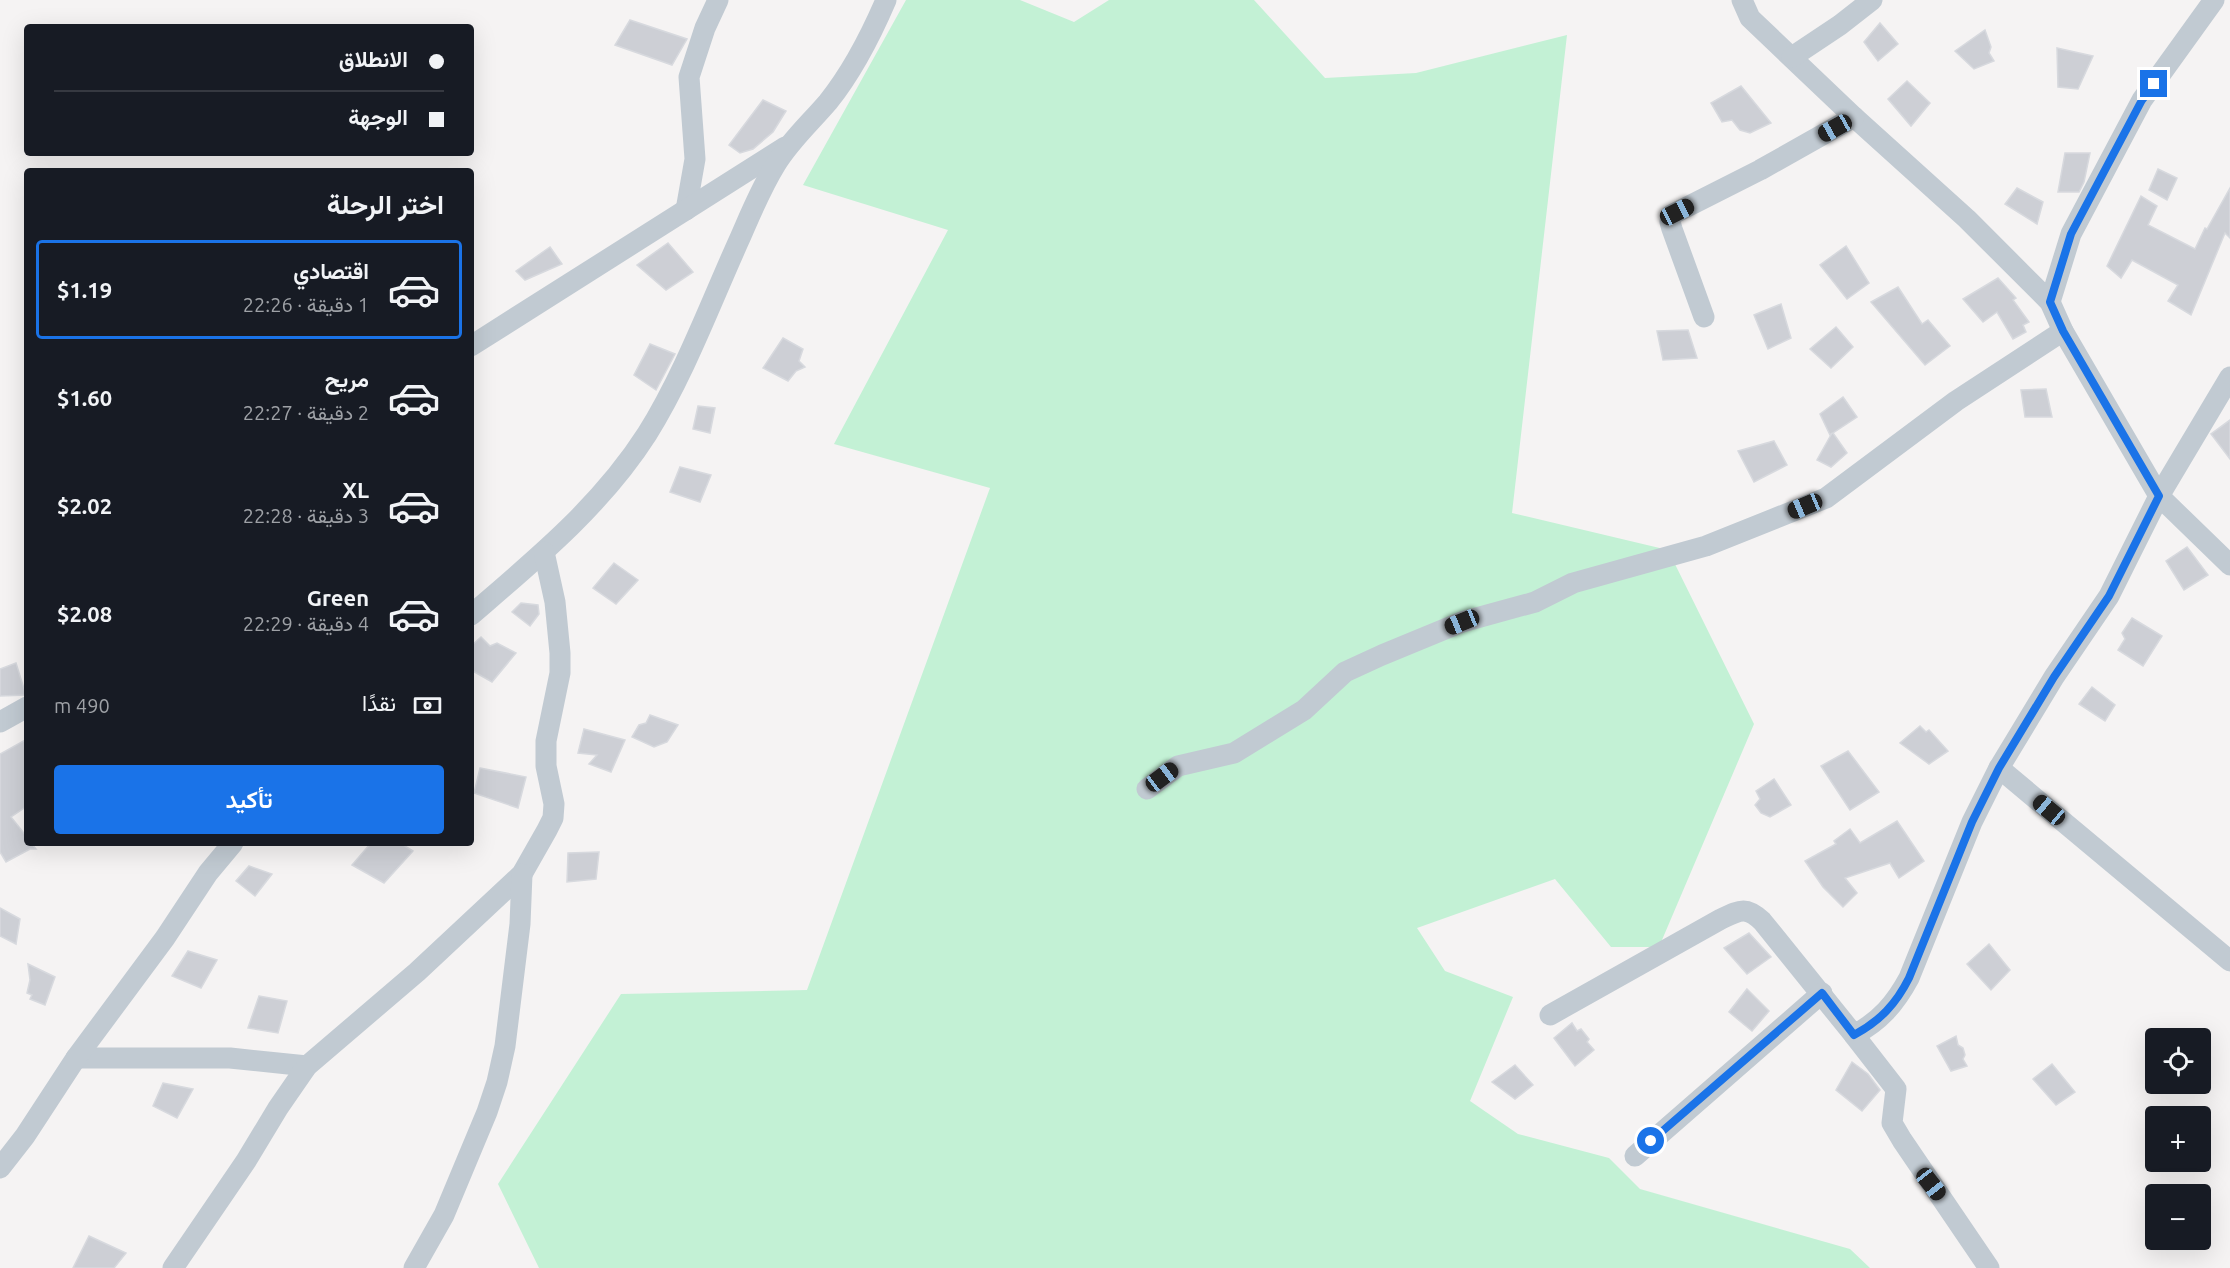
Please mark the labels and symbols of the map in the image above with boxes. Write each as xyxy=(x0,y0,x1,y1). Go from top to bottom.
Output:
route end xyxy=(2140,70,2167,97)
car xyxy=(1815,111,1855,145)
car xyxy=(1657,196,1697,228)
car xyxy=(1785,491,1825,521)
car xyxy=(1442,607,1482,637)
car xyxy=(1142,759,1182,795)
car xyxy=(2029,792,2069,828)
route start xyxy=(1637,1127,1664,1154)
car xyxy=(1913,1164,1949,1204)

